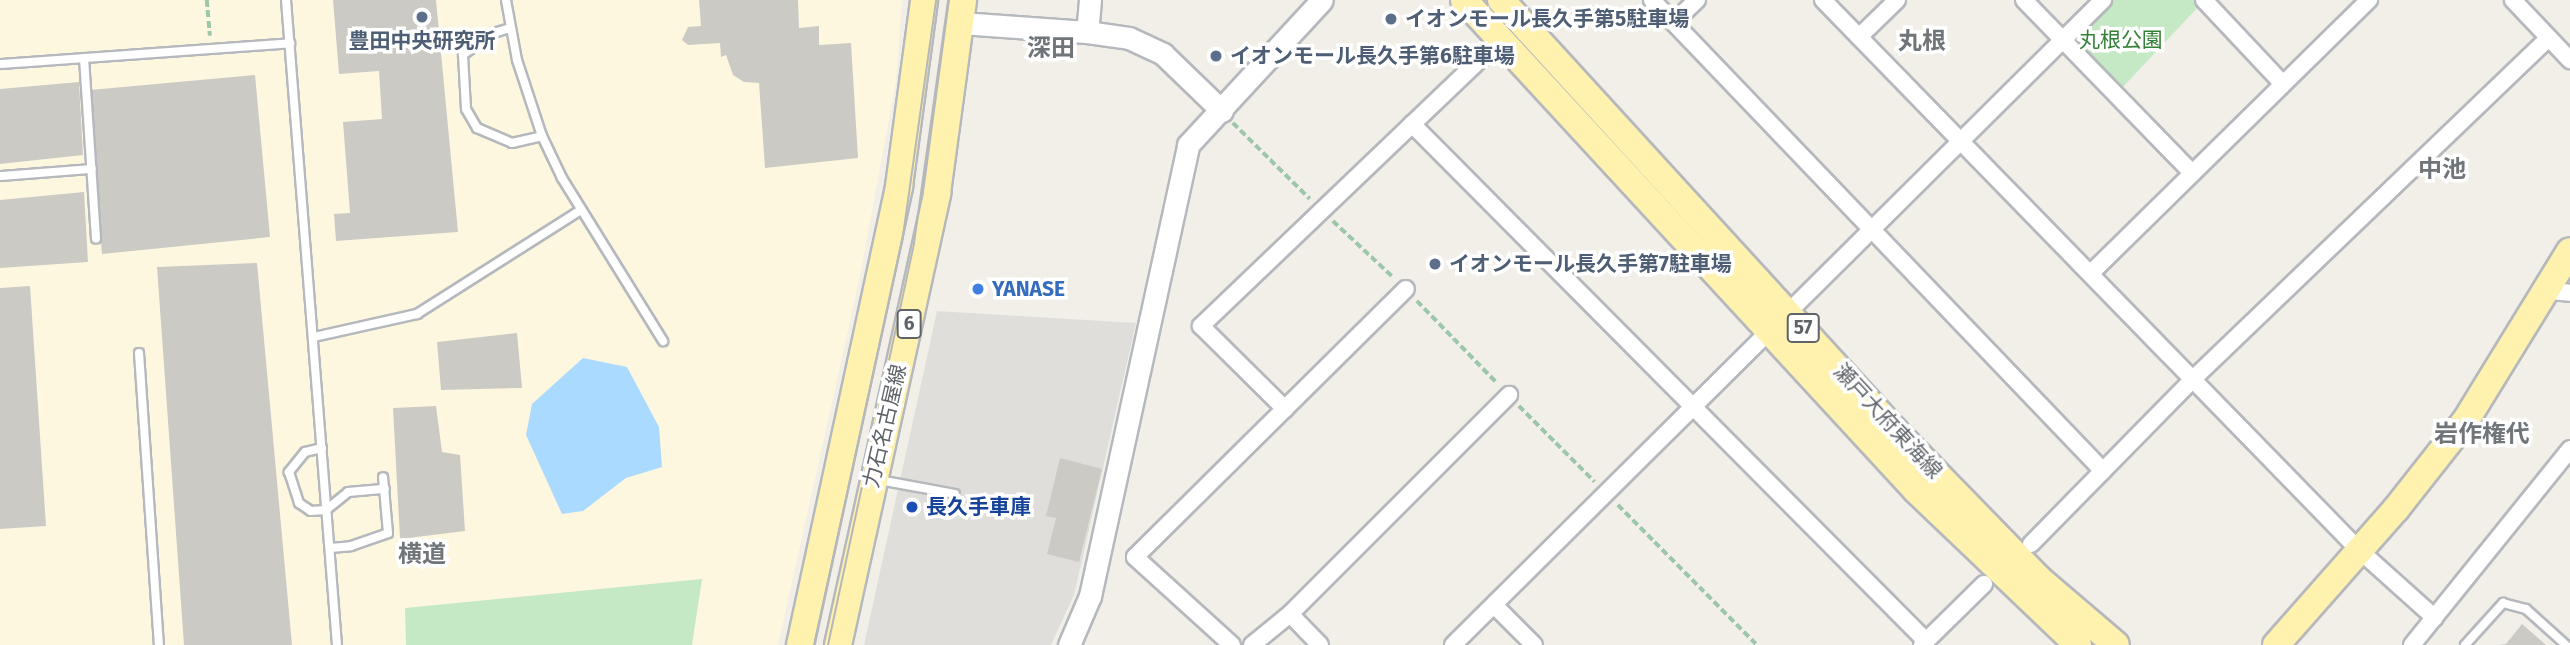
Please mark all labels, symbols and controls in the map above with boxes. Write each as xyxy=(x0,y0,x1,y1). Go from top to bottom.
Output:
place label: イオンモール長久手第5駐車場 xyxy=(1405,6,1689,32)
marker: 豊田中央研究所 xyxy=(414,9,430,25)
marker: イオンモール長久手第5駐車場 xyxy=(1383,11,1399,27)
park label: 丸根公園 xyxy=(2079,27,2163,53)
place label: 豊田中央研究所 xyxy=(349,28,495,54)
district label: 丸根 xyxy=(1898,28,1946,56)
district label: 深田 xyxy=(1027,35,1075,63)
place label: イオンモール長久手第6駐車場 xyxy=(1230,43,1515,69)
marker: イオンモール長久手第6駐車場 xyxy=(1208,48,1224,64)
district label: 中池 xyxy=(2418,156,2466,184)
place label: イオンモール長久手第7駐車場 xyxy=(1449,251,1732,277)
marker: イオンモール長久手第7駐車場 xyxy=(1427,256,1443,272)
place label: YANASE xyxy=(992,276,1065,302)
marker: YANASE xyxy=(970,281,986,297)
road number: 6 xyxy=(895,308,923,340)
road number: 57 xyxy=(1786,312,1820,344)
street label: 瀬戸大府東海線 xyxy=(1829,359,1947,483)
street label: 力石名古屋線 xyxy=(859,362,911,490)
district label: 岩作権代 xyxy=(2434,421,2530,449)
place label: 長久手車庫 xyxy=(926,494,1031,520)
marker: 長久手車庫 xyxy=(904,499,920,515)
district label: 横道 xyxy=(398,541,446,569)

